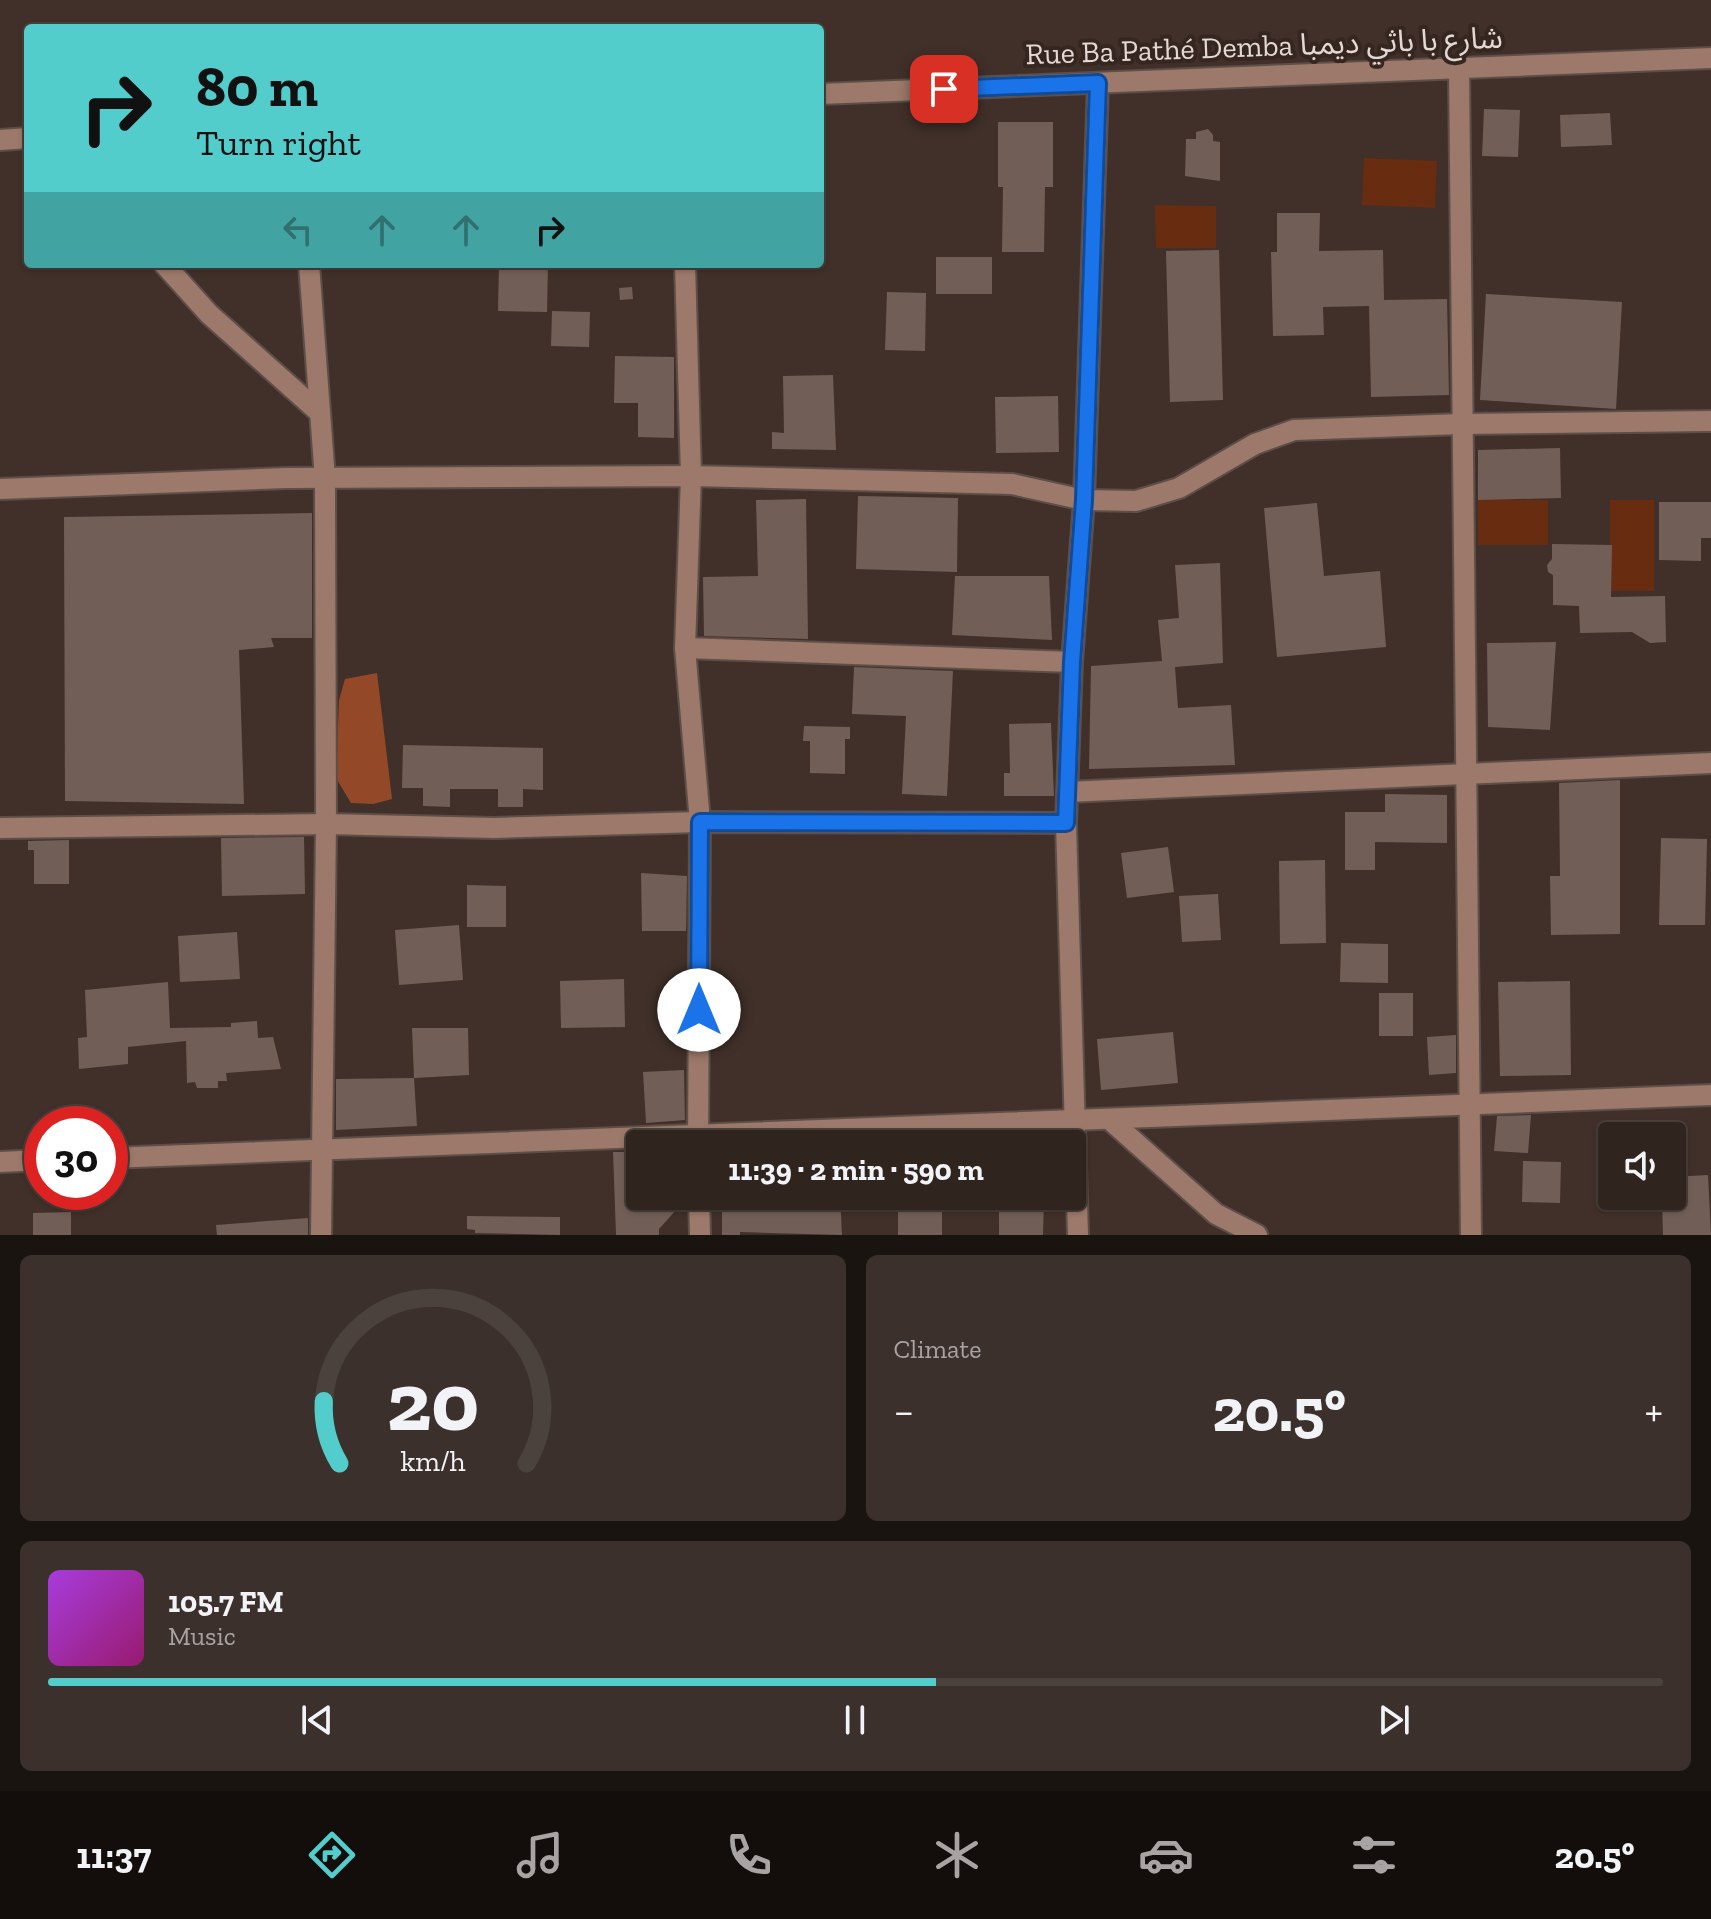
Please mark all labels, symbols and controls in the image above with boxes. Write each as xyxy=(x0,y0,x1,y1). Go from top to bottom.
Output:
street label: Rue Ba Pathé Demba شارع با باثي ديمبا xyxy=(1025,20,1504,77)
text: 80 m xyxy=(196,53,318,120)
pin xyxy=(910,55,978,123)
icon: right xyxy=(64,56,168,160)
icon: arrive xyxy=(922,67,966,111)
text: Turn right xyxy=(196,121,361,164)
icon: left xyxy=(276,208,320,252)
icon: ahead xyxy=(360,208,404,252)
icon: ahead xyxy=(444,208,488,252)
icon: right xyxy=(528,208,572,252)
position arrow xyxy=(657,968,741,1052)
speed limit sign: 30 xyxy=(24,1106,128,1210)
map controls xyxy=(1598,1122,1686,1210)
button: sound xyxy=(1598,1122,1686,1210)
text: 11:39 · 2 min · 590 m xyxy=(728,1152,984,1188)
text: Climate xyxy=(894,1333,981,1365)
text: 20 xyxy=(386,1351,479,1451)
text: 20.5° xyxy=(1213,1374,1346,1446)
text: − xyxy=(894,1384,914,1437)
text: + xyxy=(1644,1384,1663,1437)
text: km/h xyxy=(400,1444,465,1478)
text: 105.7 FM xyxy=(168,1584,284,1620)
text: Music xyxy=(168,1620,236,1652)
icon: previous xyxy=(295,1698,339,1742)
icon: pause xyxy=(833,1698,877,1742)
icon: next xyxy=(1372,1698,1416,1742)
icon: directions xyxy=(304,1827,360,1883)
icon: music xyxy=(512,1827,568,1883)
icon: phone xyxy=(721,1827,777,1883)
icon: climate xyxy=(929,1827,985,1883)
icon: car xyxy=(1138,1827,1194,1883)
icon: filters xyxy=(1346,1827,1402,1883)
text: 11:37 xyxy=(76,1834,151,1877)
text: 20.5° xyxy=(1555,1834,1635,1877)

